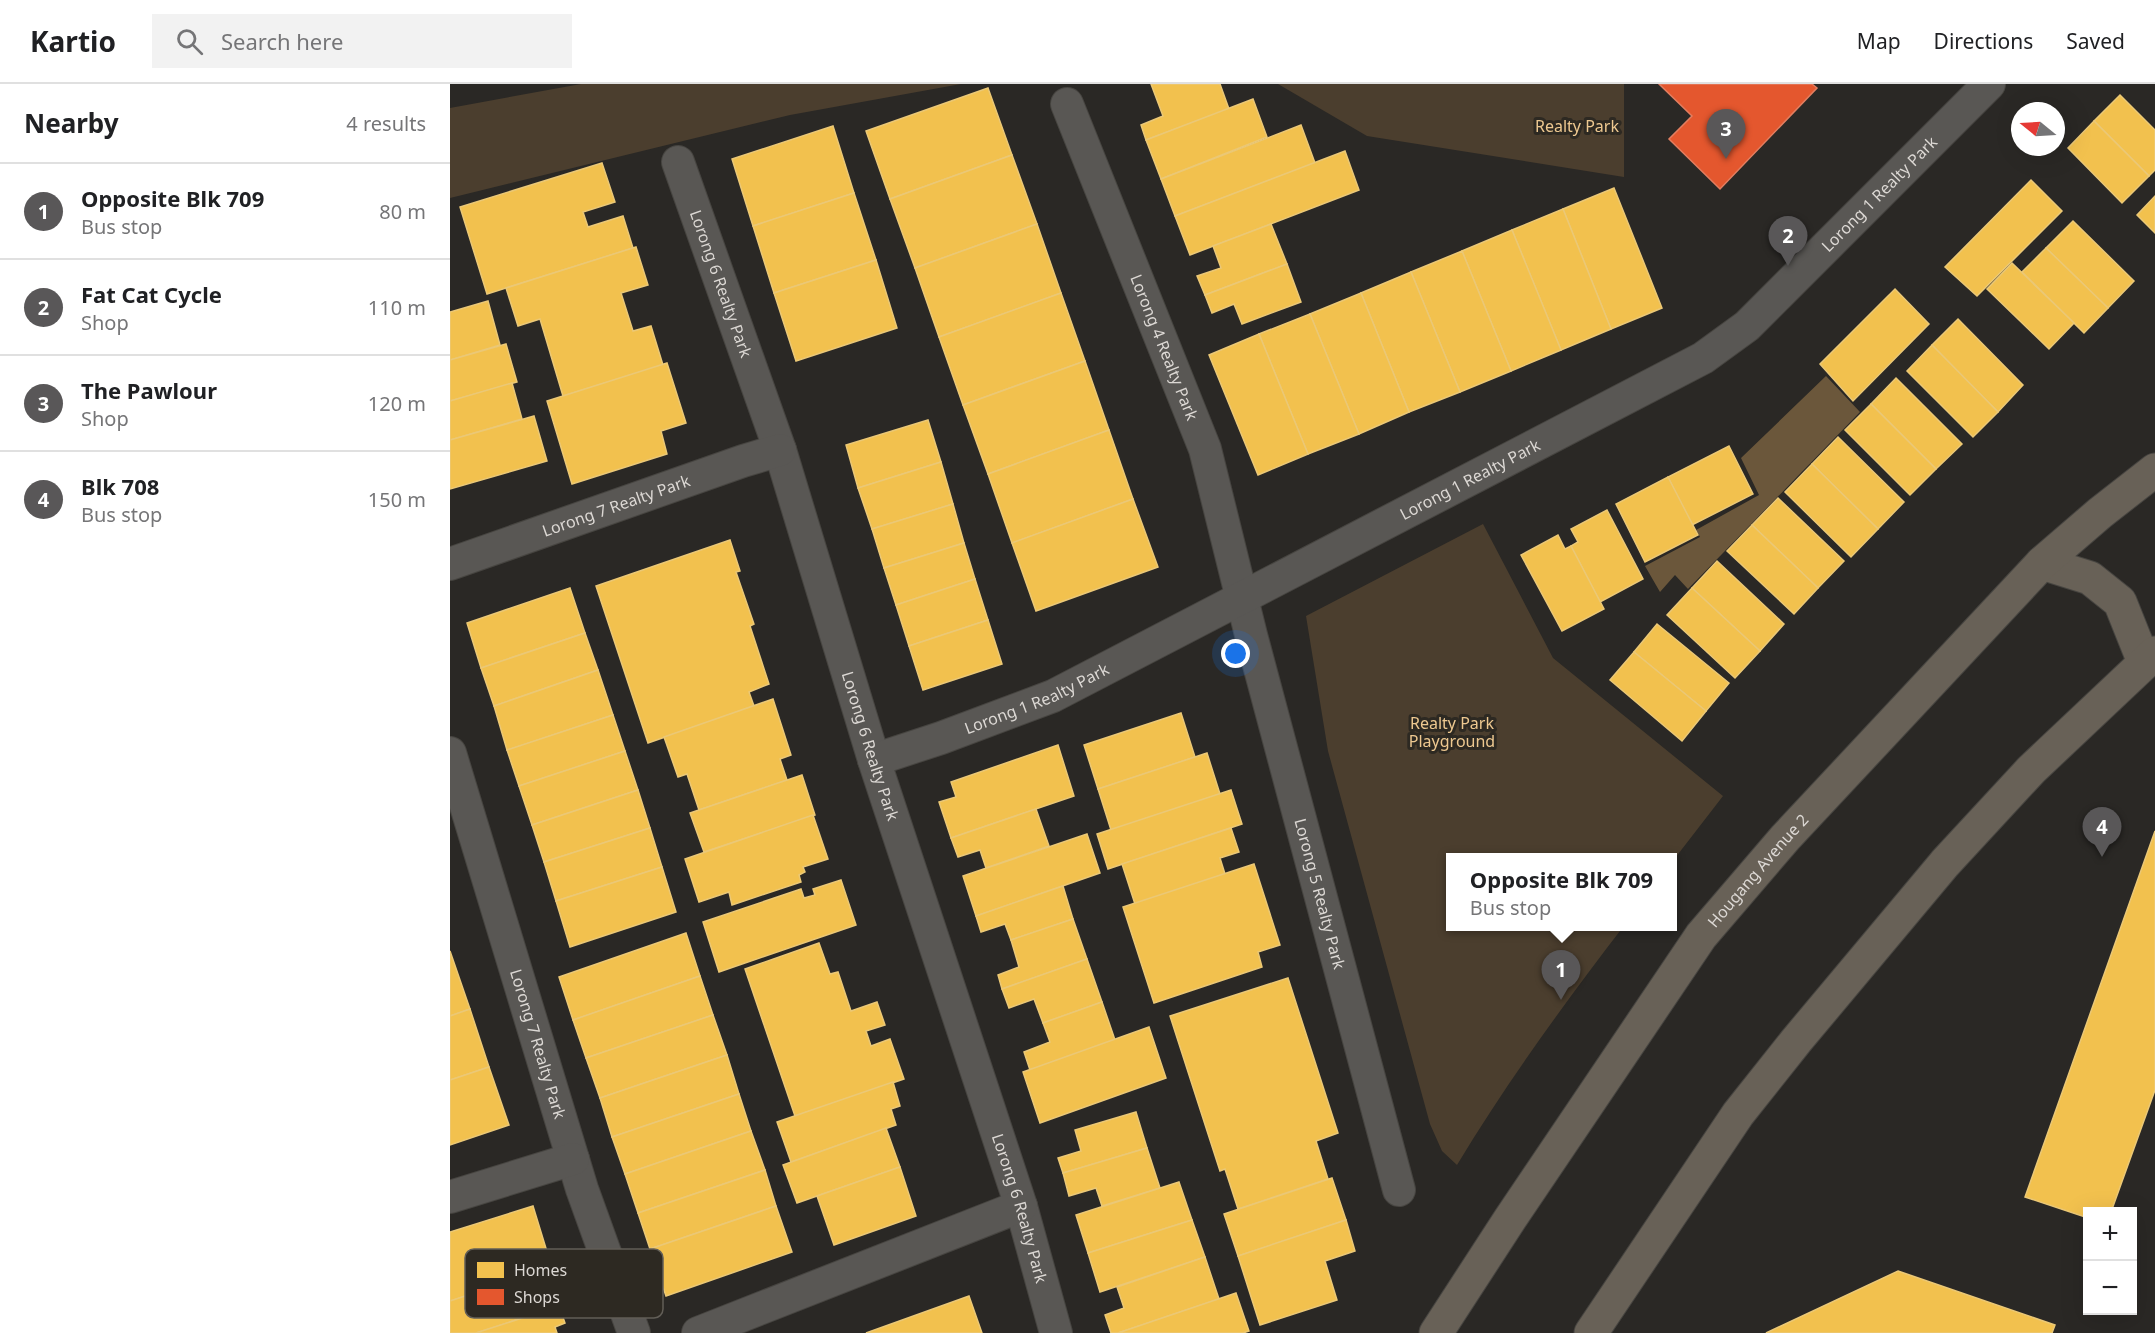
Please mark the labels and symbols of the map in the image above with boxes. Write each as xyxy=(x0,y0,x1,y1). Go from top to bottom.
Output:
north arrow xyxy=(2011,102,2065,156)
pin: 3 xyxy=(1706,110,1746,159)
park label: Realty Park xyxy=(1535,115,1619,137)
street label: Lorong 1 Realty Park xyxy=(1816,131,1942,257)
street label: Lorong 6 Realty Park xyxy=(685,207,758,361)
pin: 2 xyxy=(1768,216,1808,266)
street label: Lorong 4 Realty Park xyxy=(1125,271,1204,424)
street label: Lorong 1 Realty Park xyxy=(1396,433,1544,525)
street label: Lorong 7 Realty Park xyxy=(539,469,693,542)
your location xyxy=(1221,639,1250,668)
street label: Lorong 1 Realty Park xyxy=(961,658,1113,739)
street label: Lorong 6 Realty Park xyxy=(837,669,904,824)
park label: Realty Park Playground xyxy=(1409,712,1495,752)
pin: 4 xyxy=(2082,808,2122,857)
street label: Hougang Avenue 2 xyxy=(1702,809,1813,932)
street label: Lorong 5 Realty Park xyxy=(1289,816,1351,972)
pin: 1 xyxy=(1542,950,1580,1000)
street label: Lorong 7 Realty Park xyxy=(505,966,571,1122)
street label: Lorong 6 Realty Park xyxy=(987,1131,1053,1286)
legend xyxy=(465,1249,663,1318)
text: Homes xyxy=(514,1259,567,1281)
text: Shops xyxy=(514,1286,560,1308)

